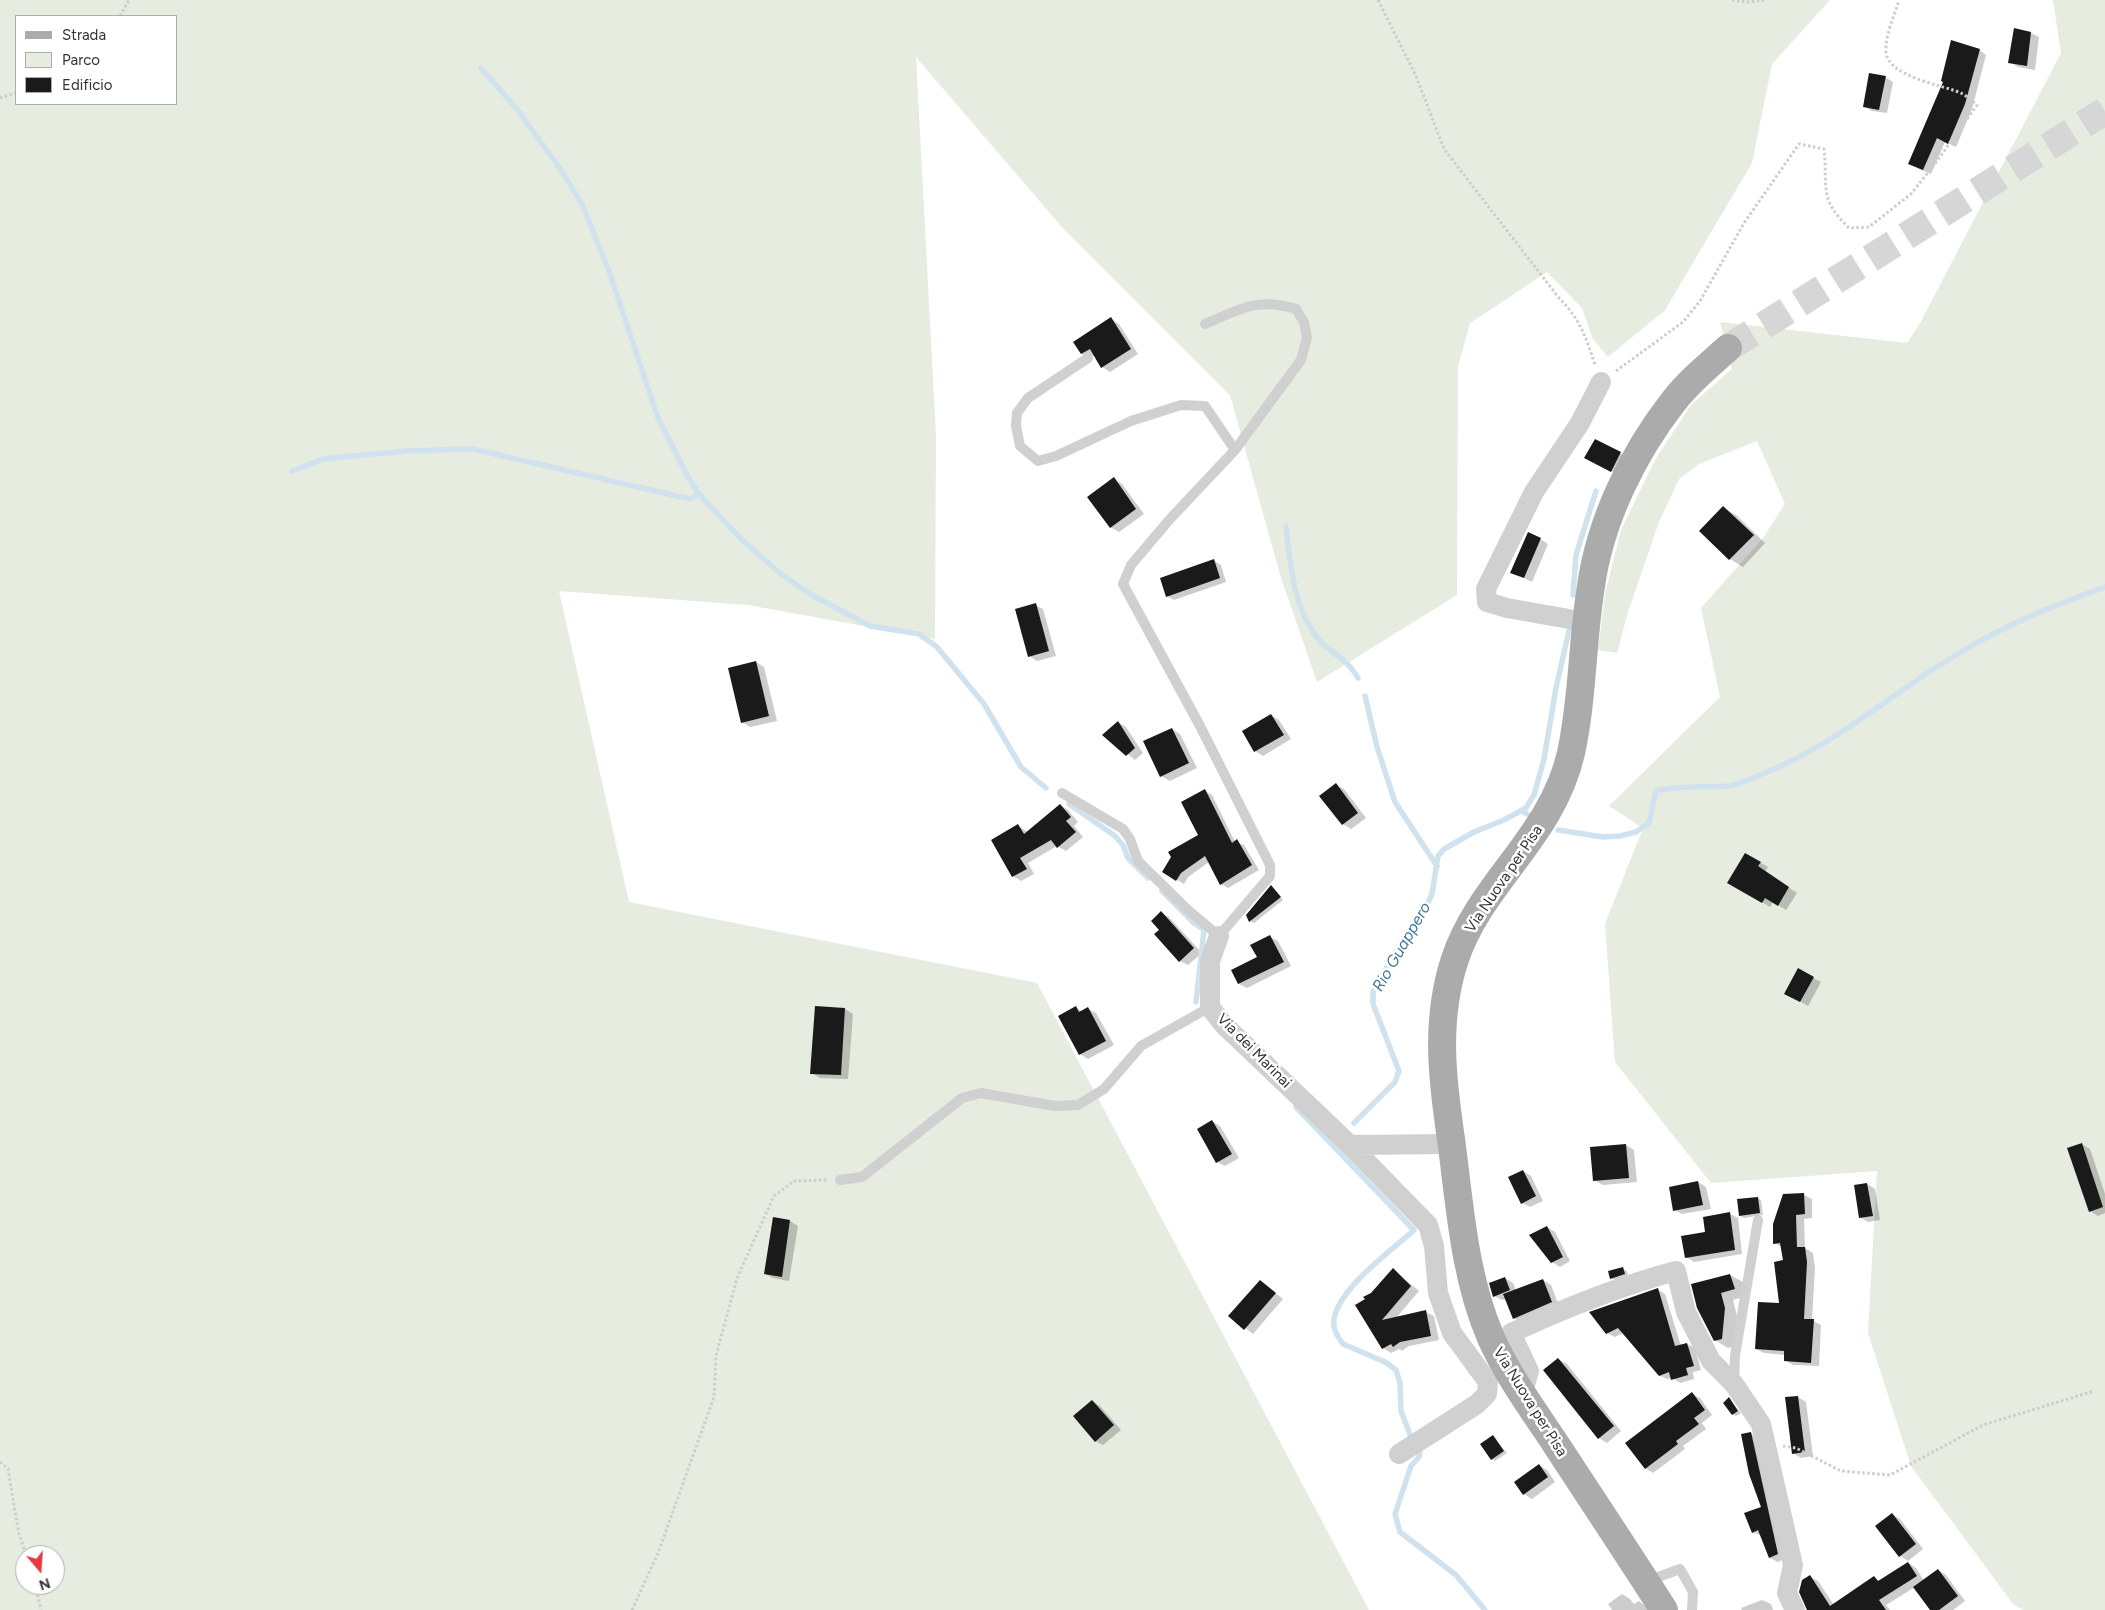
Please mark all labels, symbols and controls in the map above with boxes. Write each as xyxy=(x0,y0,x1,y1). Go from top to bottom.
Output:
legend xyxy=(15,15,178,105)
text: Strada xyxy=(62,26,106,44)
text: Parco xyxy=(62,51,100,69)
text: Edificio xyxy=(62,76,112,94)
street label: Via Nuova per Pisa xyxy=(1461,822,1547,936)
water label: Rio Guappero xyxy=(1369,899,1435,995)
street label: Via dei Marinai xyxy=(1213,1010,1295,1092)
street label: Via Nuova per Pisa xyxy=(1489,1344,1571,1460)
north arrow xyxy=(15,1545,65,1595)
text: N xyxy=(37,1574,52,1594)

